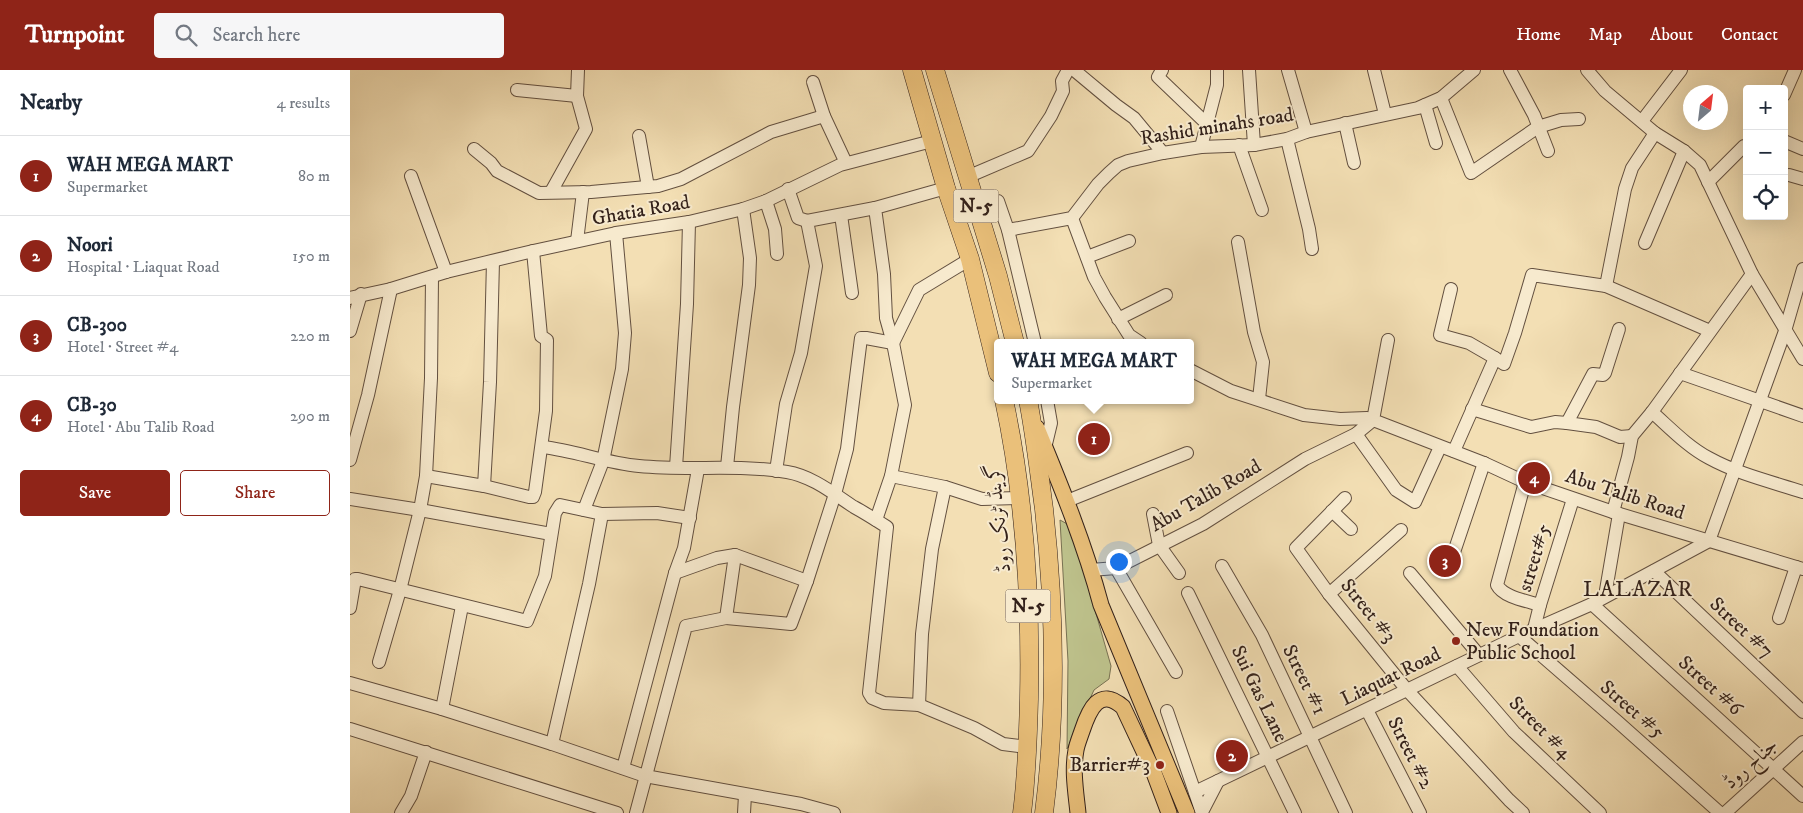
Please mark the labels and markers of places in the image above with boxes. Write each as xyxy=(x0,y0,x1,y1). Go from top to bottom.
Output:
pin: 1 xyxy=(1078,420,1110,458)
pin: 4 xyxy=(1518,459,1550,497)
pin: 3 xyxy=(1429,542,1461,580)
place label: New Foundation Public School xyxy=(1466,618,1599,666)
marker: New Foundation Public School xyxy=(1450,635,1462,647)
pin: 2 xyxy=(1216,737,1248,775)
place label: Barrier#3 xyxy=(1070,753,1150,778)
marker: Barrier#3 xyxy=(1154,759,1166,771)

